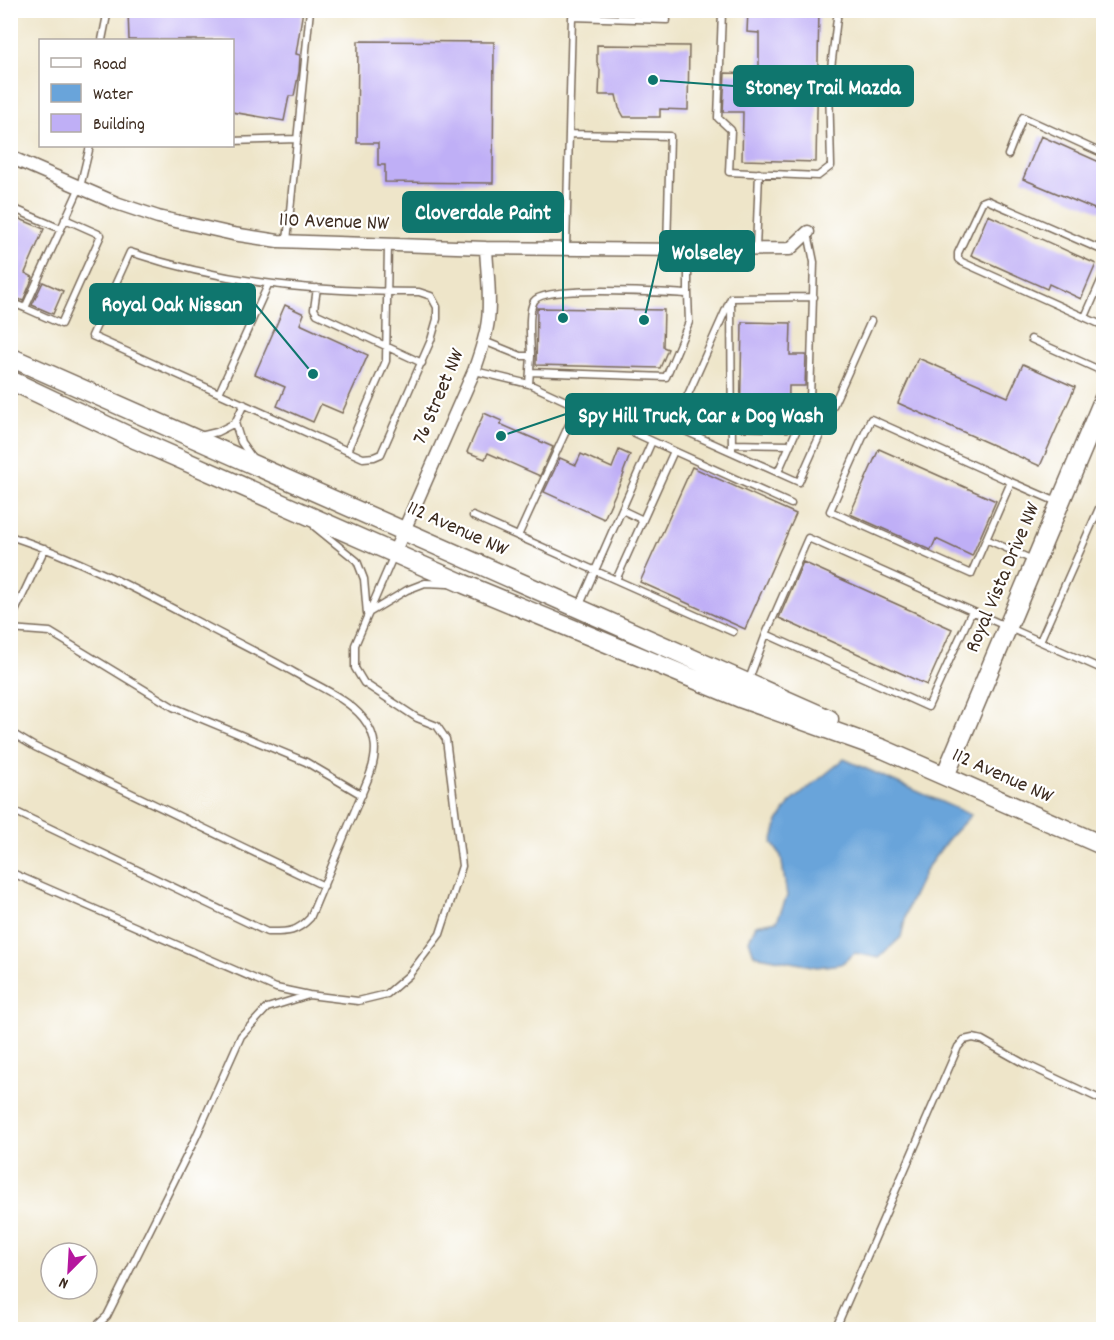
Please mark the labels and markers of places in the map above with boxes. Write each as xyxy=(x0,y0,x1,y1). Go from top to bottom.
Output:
callout: Stoney Trail Mazda xyxy=(734,66,913,106)
callout: Cloverdale Paint xyxy=(403,192,563,232)
callout: Wolseley xyxy=(660,231,754,271)
callout: Royal Oak Nissan xyxy=(90,284,255,324)
callout: Spy Hill Truck, Car & Dog Wash xyxy=(566,394,836,434)

